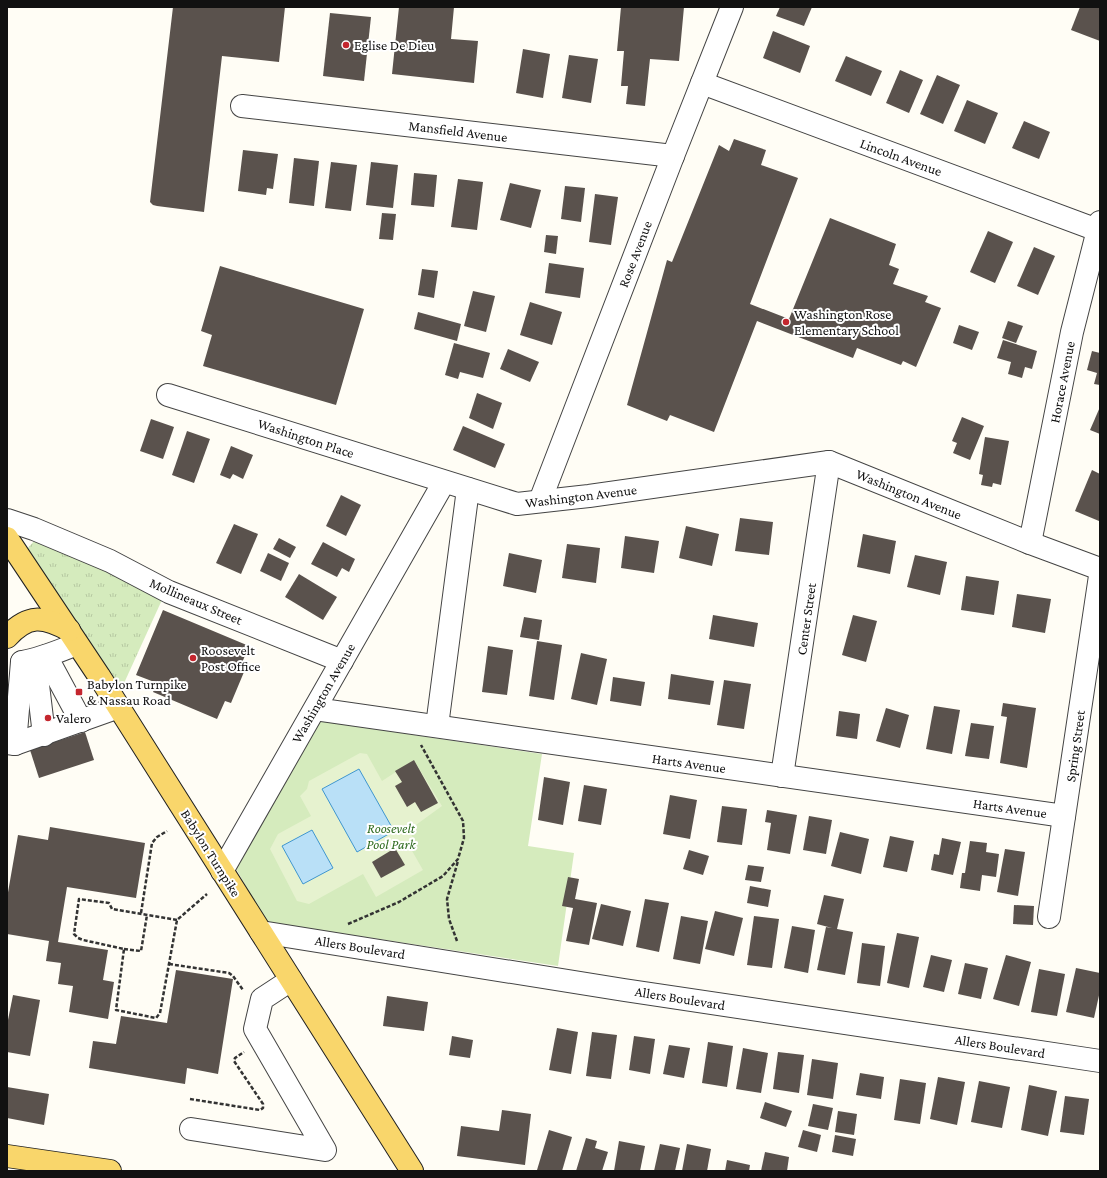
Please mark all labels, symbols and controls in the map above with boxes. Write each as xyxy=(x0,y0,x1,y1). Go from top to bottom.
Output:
place label: Eglise De Dieu xyxy=(354,37,435,53)
marker: Eglise De Dieu xyxy=(341,40,351,50)
street label: Mansfield Avenue xyxy=(408,117,508,145)
street label: Lincoln Avenue xyxy=(858,135,944,179)
street label: Rose Avenue xyxy=(615,218,655,290)
place label: Washington Rose Elementary School xyxy=(794,306,899,338)
marker: Washington Rose Elementary School xyxy=(781,317,791,327)
street label: Horace Avenue xyxy=(1046,340,1078,424)
street label: Washington Place xyxy=(256,415,356,461)
street label: Washington Avenue xyxy=(854,466,964,522)
street label: Washington Avenue xyxy=(524,481,638,511)
street label: Mollineaux Street xyxy=(147,574,245,628)
street label: Center Street xyxy=(793,581,819,656)
street label: Washington Avenue xyxy=(288,640,358,746)
place label: Roosevelt Post Office xyxy=(201,642,260,674)
marker: Roosevelt Post Office xyxy=(188,653,198,663)
place label: Babylon Turnpike & Nassau Road xyxy=(87,676,187,708)
marker: Babylon Turnpike & Nassau Road xyxy=(74,687,84,697)
street label: Spring Street xyxy=(1062,709,1088,783)
place label: Valero xyxy=(56,710,91,726)
marker: Valero xyxy=(43,713,53,723)
street label: Harts Avenue xyxy=(651,750,727,776)
street label: Harts Avenue xyxy=(972,795,1048,821)
street label: Babylon Turnpike xyxy=(178,806,244,900)
park label: Roosevelt Pool Park xyxy=(367,820,416,852)
street label: Allers Boulevard xyxy=(314,932,407,962)
street label: Allers Boulevard xyxy=(634,983,727,1013)
street label: Allers Boulevard xyxy=(954,1031,1047,1061)

